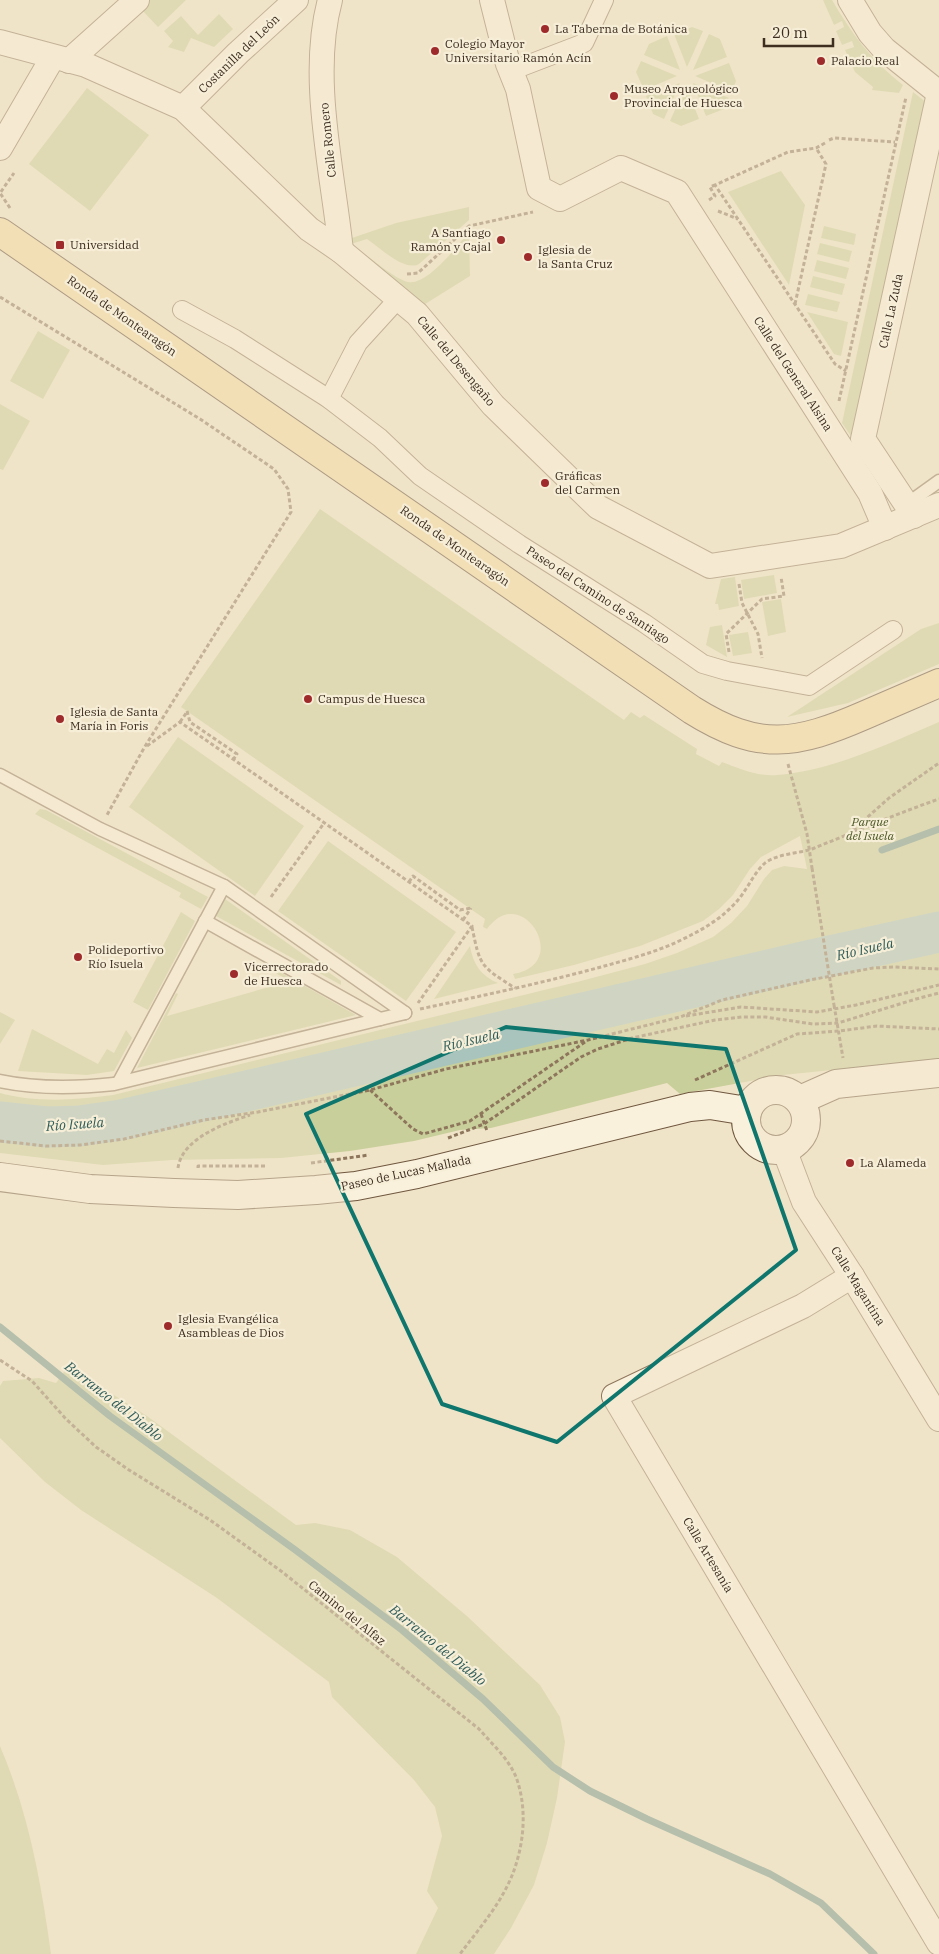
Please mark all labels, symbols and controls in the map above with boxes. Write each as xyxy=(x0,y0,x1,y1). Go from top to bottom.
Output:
street label: Costanilla del León xyxy=(195,11,283,96)
scale bar xyxy=(764,15,833,47)
place label: La Taberna de Botánica xyxy=(555,21,688,36)
marker: La Taberna de Botánica xyxy=(539,23,551,35)
text: 20 m xyxy=(772,23,808,42)
place label: Colegio Mayor Universitario Ramón Acín xyxy=(445,36,592,65)
marker: Colegio Mayor Universitario Ramón Acín xyxy=(429,45,441,57)
place label: Palacio Real xyxy=(831,53,900,68)
marker: Palacio Real xyxy=(815,55,827,67)
place label: Museo Arqueológico Provincial de Huesca xyxy=(624,81,743,110)
marker: Museo Arqueológico Provincial de Huesca xyxy=(608,90,620,102)
street label: Calle Romero xyxy=(316,102,339,178)
place label: A Santiago Ramón y Cajal xyxy=(411,225,491,254)
marker: A Santiago Ramón y Cajal xyxy=(495,234,507,246)
place label: Universidad xyxy=(70,237,139,252)
marker: Universidad xyxy=(54,239,66,251)
place label: Iglesia de la Santa Cruz xyxy=(538,242,612,271)
marker: Iglesia de la Santa Cruz xyxy=(522,251,534,263)
street label: Ronda de Montearagón xyxy=(65,272,180,359)
street label: Calle La Zuda xyxy=(875,272,906,350)
street label: Calle del Desengaño xyxy=(414,313,499,409)
street label: Calle del General Alsina xyxy=(751,314,836,434)
place label: Gráficas del Carmen xyxy=(555,468,621,497)
marker: Gráficas del Carmen xyxy=(539,477,551,489)
street label: Ronda de Montearagón xyxy=(398,502,513,589)
street label: Paseo del Camino de Santiago xyxy=(524,543,673,647)
place label: Campus de Huesca xyxy=(318,691,426,706)
marker: Campus de Huesca xyxy=(302,693,314,705)
place label: Iglesia de Santa María in Foris xyxy=(70,704,159,733)
marker: Iglesia de Santa María in Foris xyxy=(54,713,66,725)
park label: Parque del Isuela xyxy=(846,814,894,843)
water label: Río Isuela xyxy=(834,934,896,965)
place label: Polideportivo Río Isuela xyxy=(88,942,164,971)
marker: Polideportivo Río Isuela xyxy=(72,951,84,963)
place label: Vicerrectorado de Huesca xyxy=(244,959,328,988)
marker: Vicerrectorado de Huesca xyxy=(228,968,240,980)
water label: Río Isuela xyxy=(440,1025,502,1056)
water label: Río Isuela xyxy=(44,1113,105,1135)
street label: Paseo de Lucas Mallada xyxy=(339,1151,473,1194)
place label: La Alameda xyxy=(860,1155,927,1170)
marker: La Alameda xyxy=(844,1157,856,1169)
street label: Calle Magantina xyxy=(828,1243,889,1328)
place label: Iglesia Evangélica Asambleas de Dios xyxy=(178,1311,284,1340)
marker: Iglesia Evangélica Asambleas de Dios xyxy=(162,1320,174,1332)
water label: Barranco del Diablo xyxy=(61,1357,167,1445)
street label: Calle Artesanía xyxy=(680,1514,737,1596)
street label: Camino del Alfaz xyxy=(306,1577,389,1648)
water label: Barranco del Diablo xyxy=(385,1600,490,1690)

